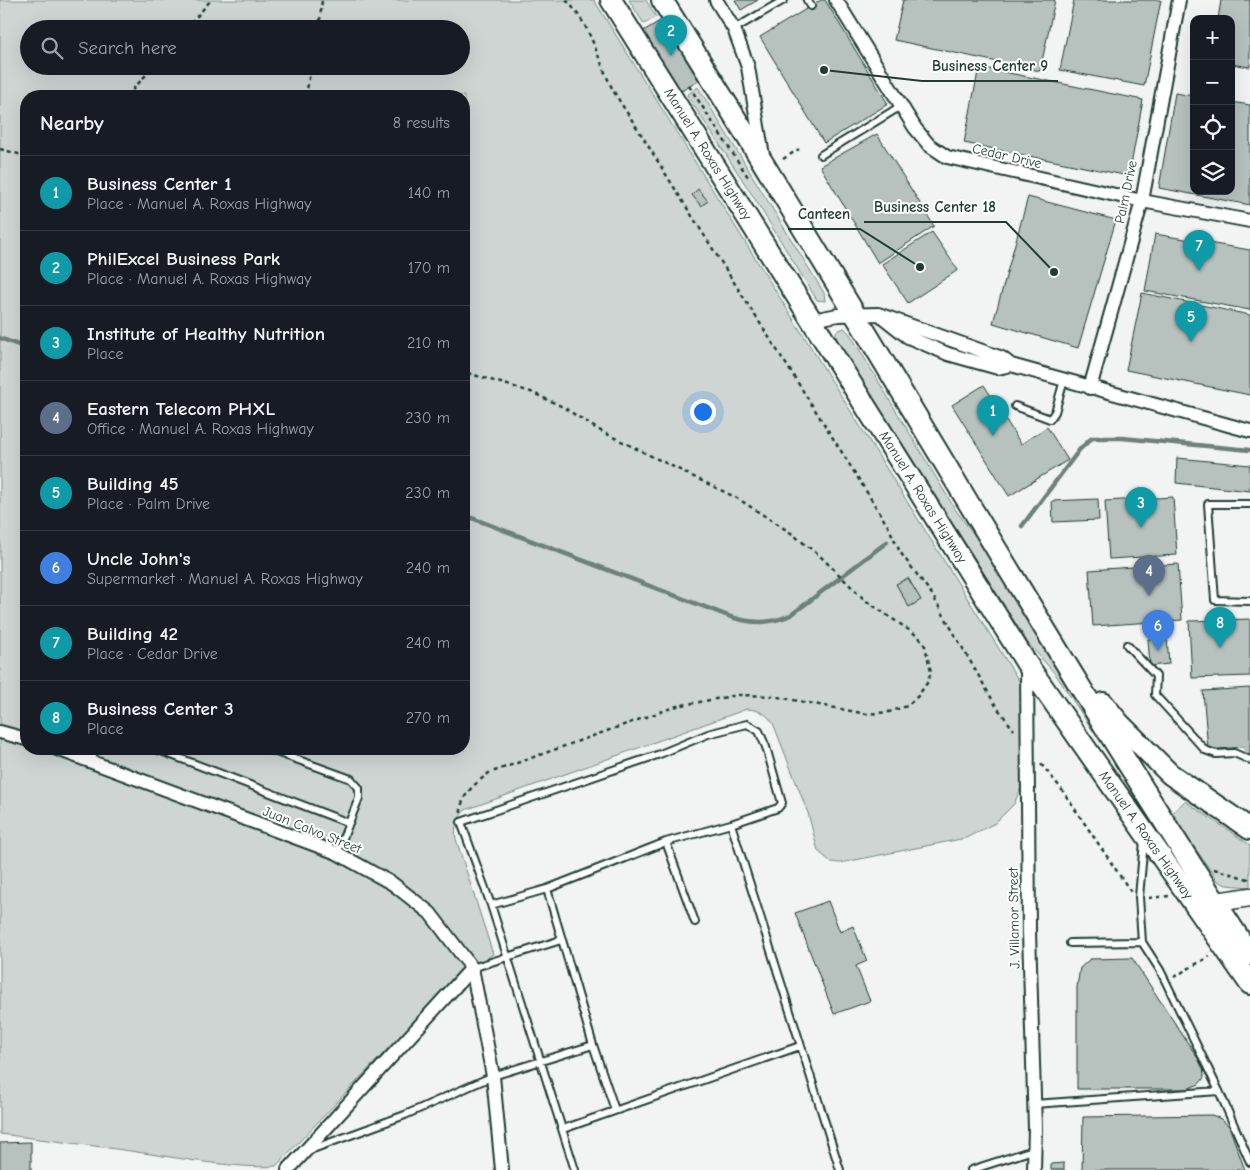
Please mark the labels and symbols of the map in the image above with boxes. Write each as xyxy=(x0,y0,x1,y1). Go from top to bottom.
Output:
pin: 2 xyxy=(655,15,687,56)
callout: Business Center 9 xyxy=(922,51,1058,81)
text: Business Center 9 xyxy=(932,57,1048,75)
street label: Manuel A. Roxas Highway xyxy=(660,85,756,224)
street label: Cedar Drive xyxy=(971,140,1043,172)
street label: Palm Drive xyxy=(1111,159,1141,225)
callout: Business Center 18 xyxy=(864,192,1006,222)
text: Business Center 18 xyxy=(874,198,996,216)
callout: Canteen xyxy=(788,199,860,229)
text: Canteen xyxy=(798,205,850,223)
pin: 7 xyxy=(1183,230,1215,271)
pin: 5 xyxy=(1175,301,1207,342)
pin: 1 xyxy=(977,395,1009,436)
your location xyxy=(690,399,716,425)
street label: Manuel A. Roxas Highway xyxy=(875,428,971,567)
pin: 3 xyxy=(1125,487,1157,528)
pin: 4 xyxy=(1133,555,1165,596)
pin: 8 xyxy=(1204,607,1236,648)
pin: 6 xyxy=(1142,610,1174,651)
street label: Manuel A. Roxas Highway xyxy=(1095,768,1197,903)
street label: Juan Calvo Street xyxy=(260,802,365,858)
street label: J. Villamor Street xyxy=(1005,866,1023,969)

